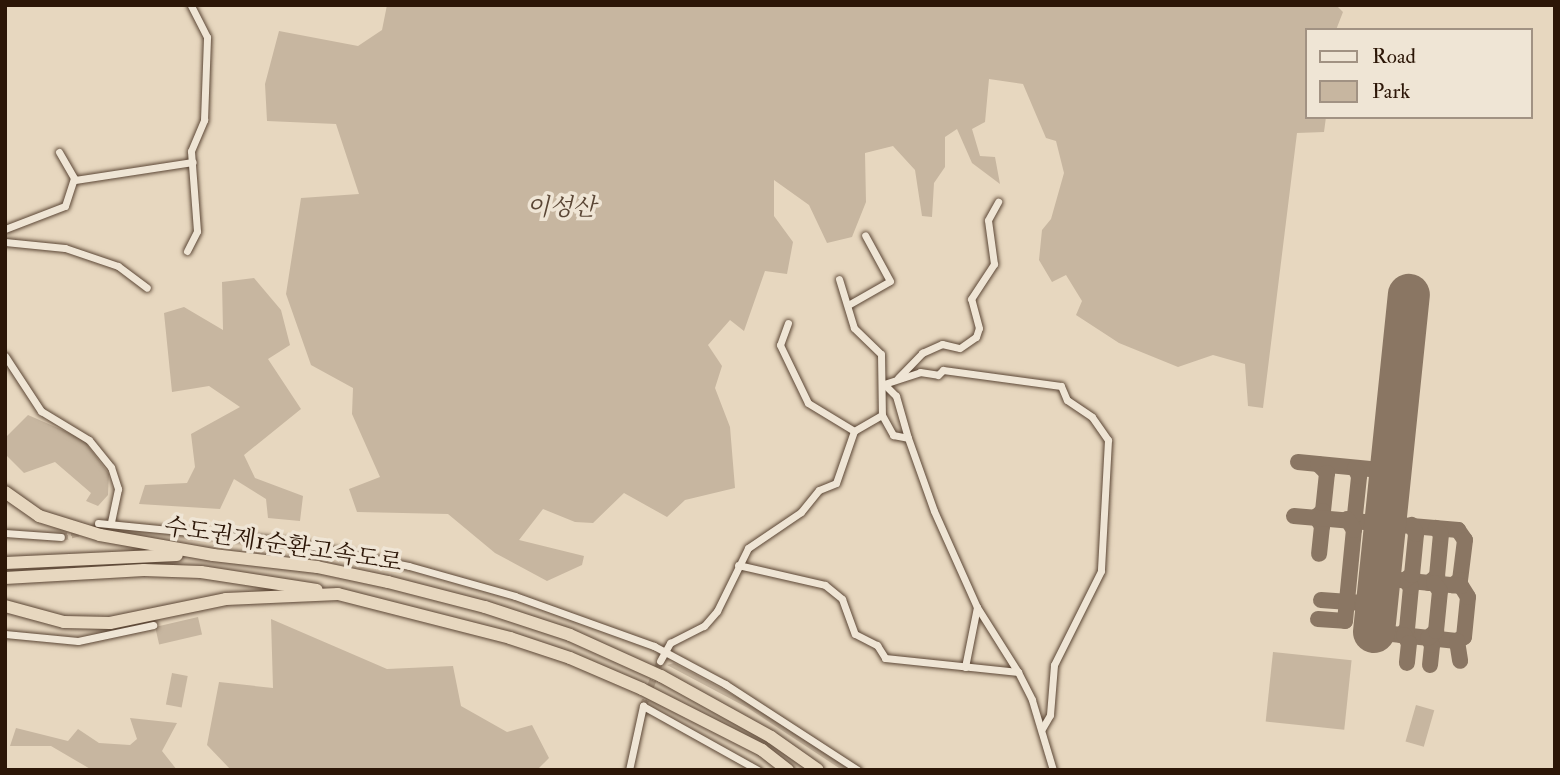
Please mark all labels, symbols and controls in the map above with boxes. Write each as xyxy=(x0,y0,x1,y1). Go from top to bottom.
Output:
legend xyxy=(1304,28,1532,119)
text: Road xyxy=(1372,43,1416,70)
text: Park xyxy=(1372,78,1410,105)
park label: 이성산 xyxy=(526,194,596,222)
street label: 수도권제1순환고속도로 xyxy=(162,512,404,578)

